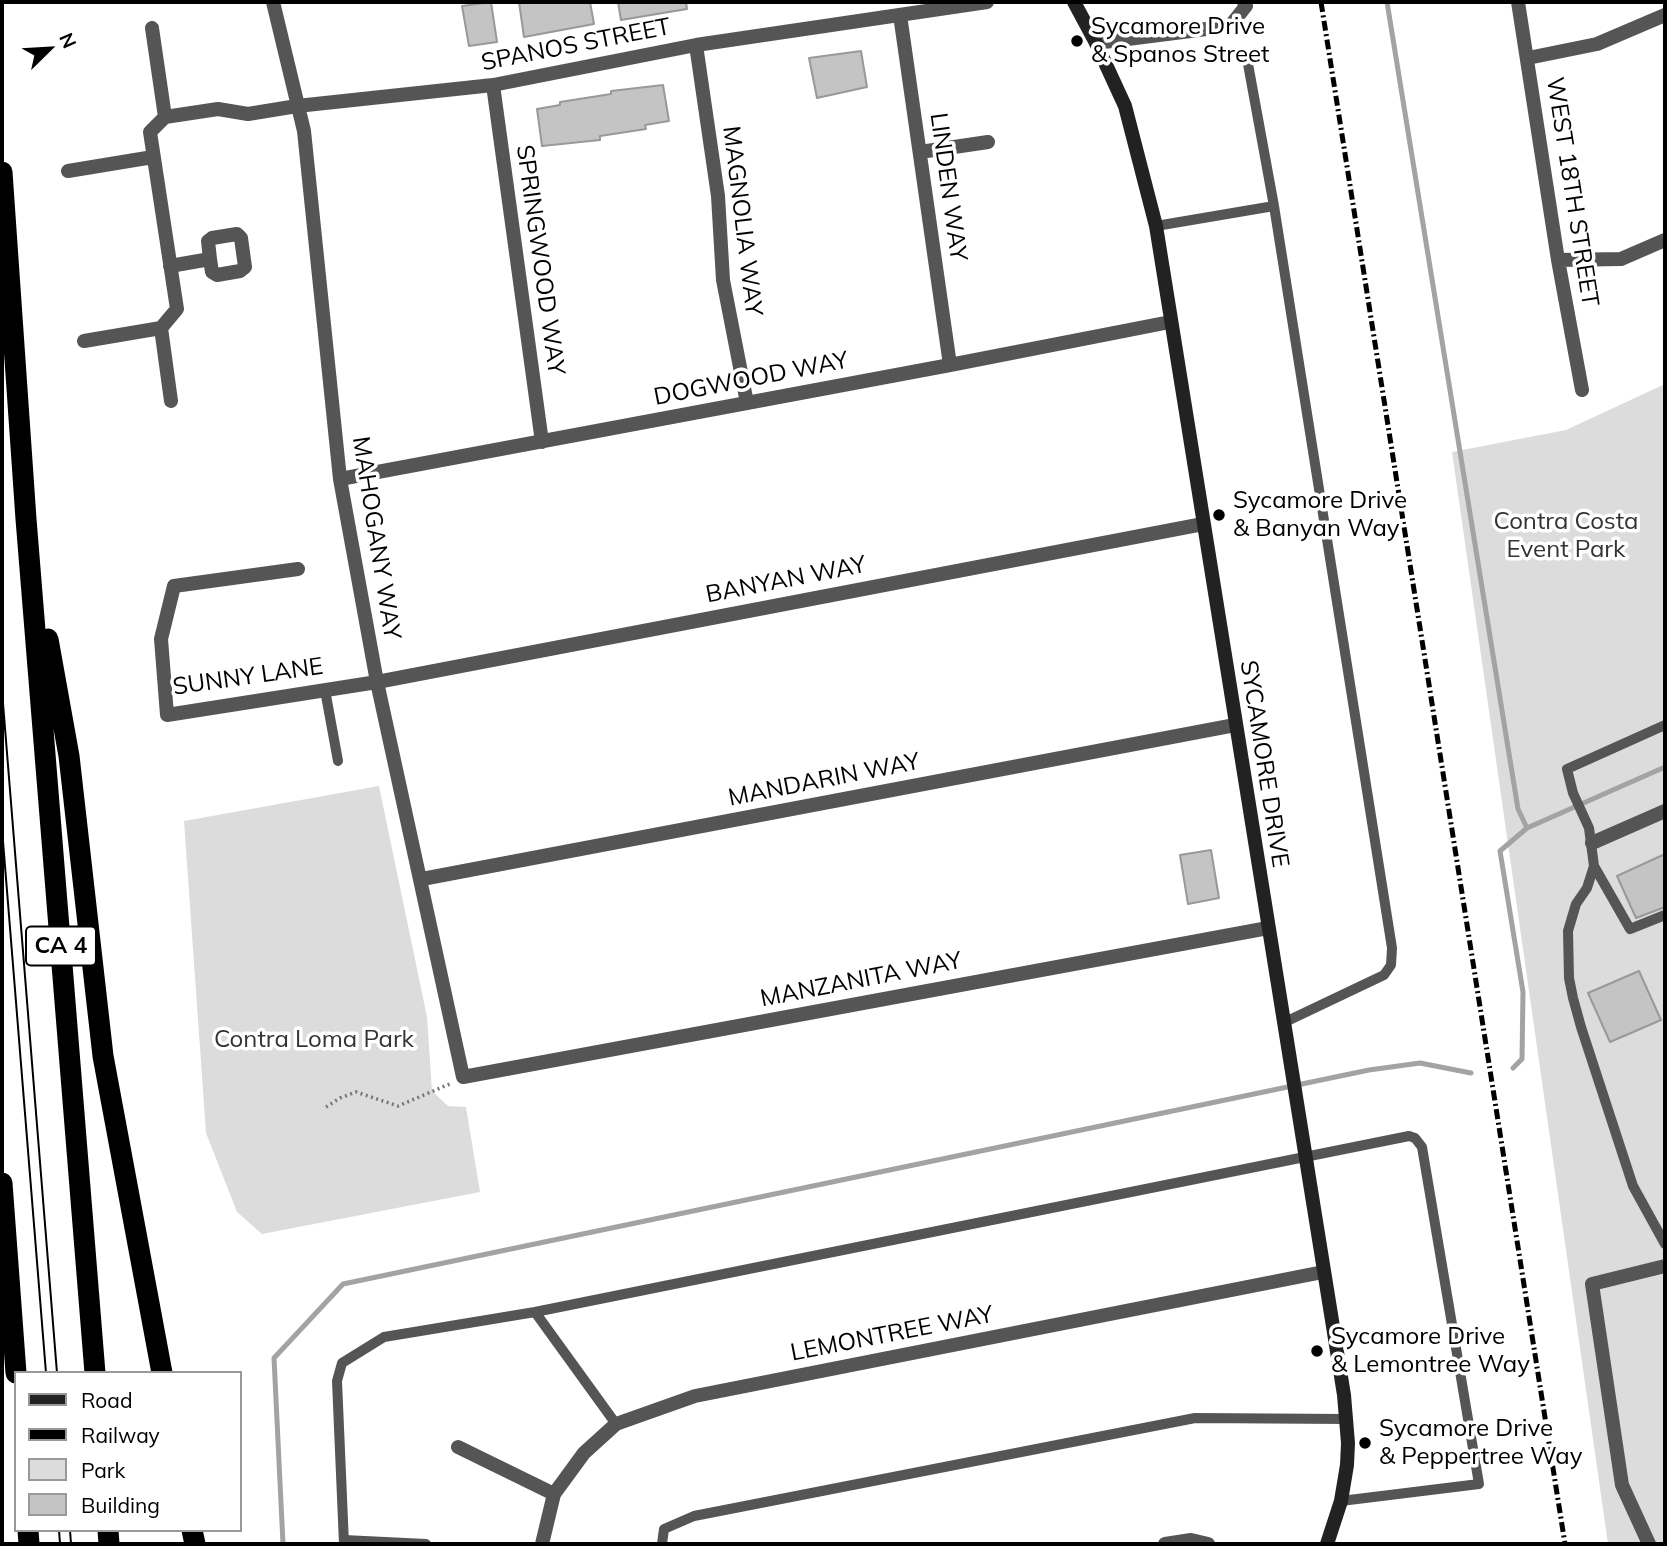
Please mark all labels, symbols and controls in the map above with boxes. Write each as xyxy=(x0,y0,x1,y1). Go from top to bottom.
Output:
street label: SPANOS STREET xyxy=(479,13,673,77)
place label: Sycamore Drive & Spanos Street xyxy=(1091,13,1269,69)
north arrow xyxy=(14,14,84,84)
text: N xyxy=(54,29,82,52)
marker: Sycamore Drive & Spanos Street xyxy=(1069,33,1085,49)
street label: WEST 18TH STREET xyxy=(1540,75,1604,309)
street label: LINDEN WAY xyxy=(923,111,973,263)
street label: MAGNOLIA WAY xyxy=(716,124,768,318)
street label: SPRINGWOOD WAY xyxy=(510,143,570,377)
street label: DOGWOOD WAY xyxy=(651,346,851,412)
street label: MAHOGANY WAY xyxy=(346,434,406,642)
place label: Sycamore Drive & Banyan Way xyxy=(1233,487,1407,543)
marker: Sycamore Drive & Banyan Way xyxy=(1211,507,1227,523)
park label: Contra Costa Event Park xyxy=(1494,508,1638,564)
street label: BANYAN WAY xyxy=(703,550,869,610)
street label: SUNNY LANE xyxy=(171,652,325,702)
street label: SYCAMORE DRIVE xyxy=(1233,658,1295,870)
street label: MANDARIN WAY xyxy=(726,747,922,813)
road number: CA 4 xyxy=(26,926,96,965)
street label: MANZANITA WAY xyxy=(758,946,964,1014)
park label: Contra Loma Park xyxy=(214,1026,414,1054)
street label: LEMONTREE WAY xyxy=(788,1300,996,1368)
place label: Sycamore Drive & Lemontree Way xyxy=(1331,1323,1530,1379)
marker: Sycamore Drive & Lemontree Way xyxy=(1309,1343,1325,1359)
legend xyxy=(14,1371,242,1532)
text: Road xyxy=(81,1387,132,1413)
place label: Sycamore Drive & Peppertree Way xyxy=(1379,1415,1582,1471)
text: Railway xyxy=(81,1422,160,1448)
marker: Sycamore Drive & Peppertree Way xyxy=(1357,1435,1373,1451)
text: Park xyxy=(81,1457,125,1483)
text: Building xyxy=(81,1492,160,1518)

